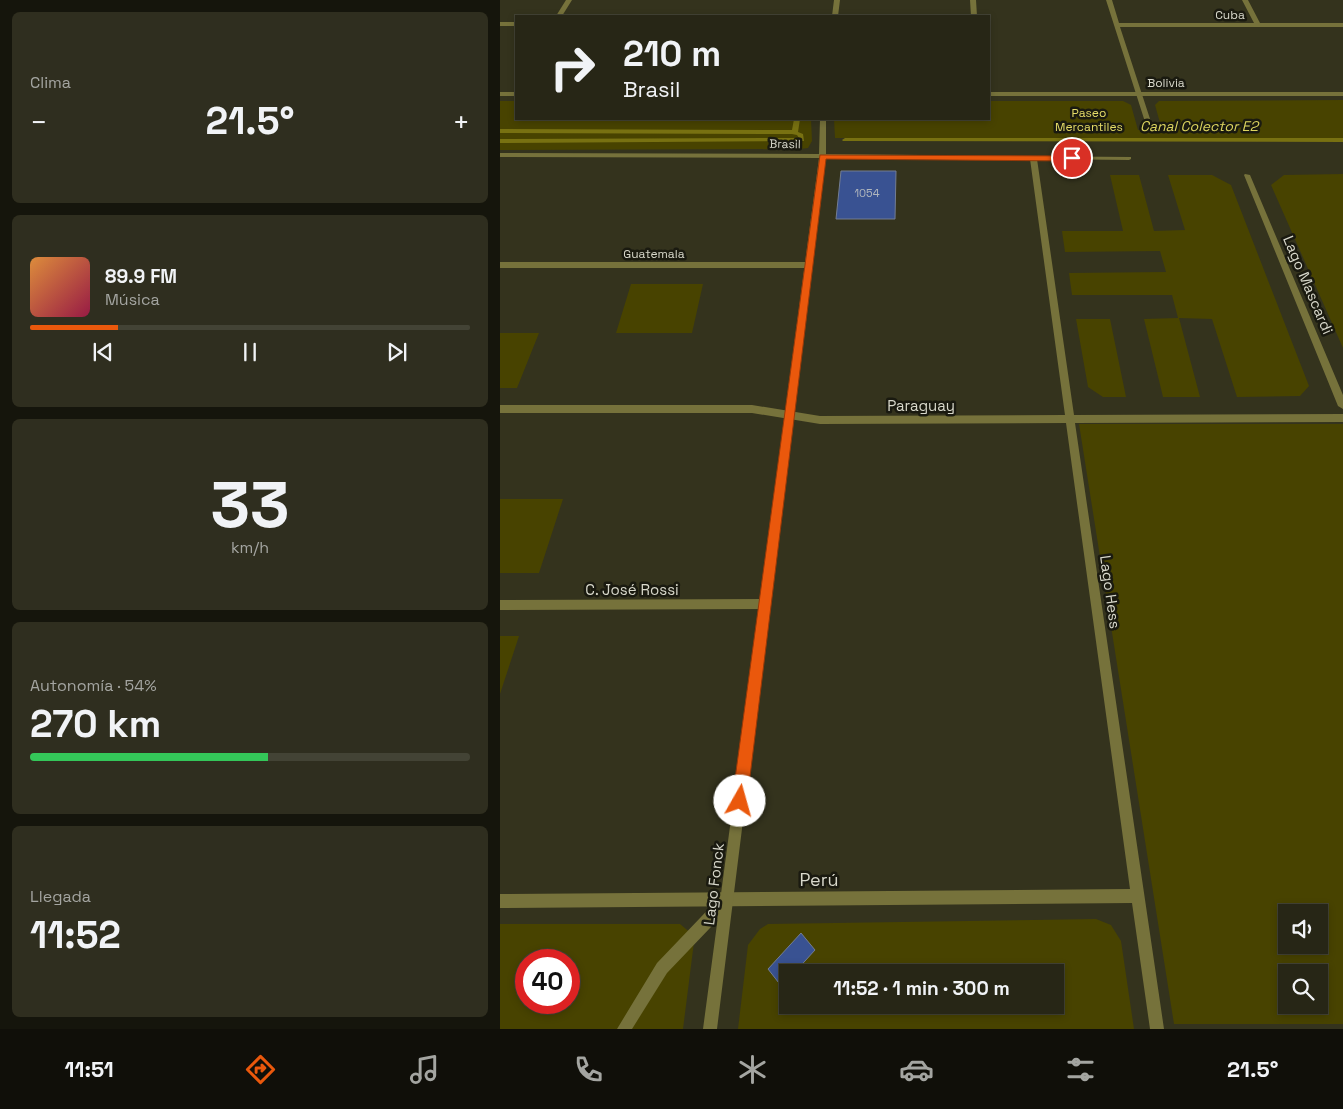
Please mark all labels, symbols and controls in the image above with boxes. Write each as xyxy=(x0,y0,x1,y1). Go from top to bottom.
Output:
street label: Cuba xyxy=(1215,7,1245,23)
text: 210 m xyxy=(623,32,721,76)
icon: right xyxy=(540,35,605,100)
text: Clima xyxy=(30,72,71,93)
text: Brasil xyxy=(623,75,680,103)
street label: Bolivia xyxy=(1147,75,1185,91)
text: 21.5° xyxy=(206,97,294,145)
text: − xyxy=(30,104,47,140)
text: + xyxy=(453,104,470,140)
park label: Paseo Mercantiles xyxy=(1055,105,1123,135)
water label: Canal Colector E2 xyxy=(1140,117,1260,135)
street label: Brasil xyxy=(769,136,801,152)
pin xyxy=(1051,137,1093,179)
icon: arrive xyxy=(1058,144,1086,172)
house number: 1054 xyxy=(854,186,880,200)
street label: Lago Mascardi xyxy=(1279,233,1338,337)
street label: Guatemala xyxy=(623,246,685,262)
text: 89.9 FM xyxy=(105,264,177,289)
text: Música xyxy=(105,289,160,310)
icon: previous xyxy=(89,338,117,366)
icon: pause xyxy=(236,338,264,366)
icon: next xyxy=(383,338,411,366)
street label: Paraguay xyxy=(887,396,955,415)
text: 33 xyxy=(210,463,290,546)
text: km/h xyxy=(231,537,269,558)
street label: Lago Hess xyxy=(1096,554,1125,630)
street label: C. José Rossi xyxy=(585,580,679,599)
text: Autonomía · 54% xyxy=(30,675,157,696)
text: 270 km xyxy=(30,700,161,748)
position arrow xyxy=(713,774,765,826)
street label: Lago Fonck xyxy=(699,842,728,926)
street label: Perú xyxy=(800,868,838,891)
text: Llegada xyxy=(30,886,91,907)
map controls xyxy=(1278,904,1328,1014)
button: sound xyxy=(1278,904,1328,954)
text: 11:52 xyxy=(30,911,121,959)
speed limit sign: 40 xyxy=(515,949,580,1014)
button: search xyxy=(1278,964,1328,1014)
text: 11:52 · 1 min · 300 m xyxy=(833,976,1010,1001)
icon: directions xyxy=(243,1052,278,1087)
icon: music xyxy=(407,1052,442,1087)
icon: phone xyxy=(571,1052,606,1087)
icon: climate xyxy=(735,1052,770,1087)
icon: car xyxy=(899,1052,934,1087)
icon: filters xyxy=(1063,1052,1098,1087)
text: 11:51 xyxy=(65,1055,114,1083)
text: 21.5° xyxy=(1227,1055,1278,1083)

